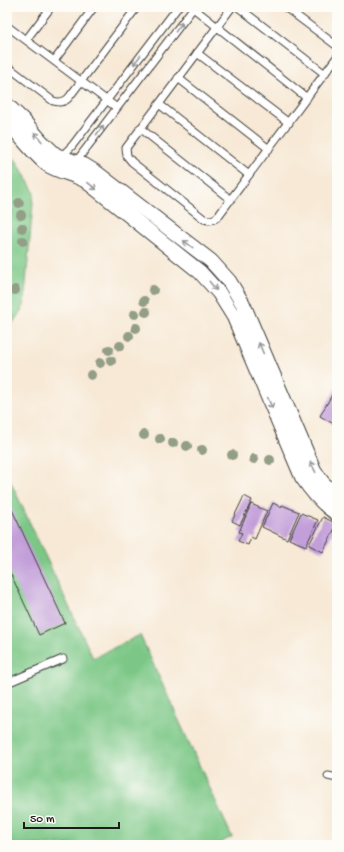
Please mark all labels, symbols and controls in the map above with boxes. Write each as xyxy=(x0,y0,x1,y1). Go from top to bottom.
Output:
one-way arrow xyxy=(175,21,183,32)
one-way arrow xyxy=(133,55,141,66)
one-way arrow xyxy=(96,125,104,136)
one-way arrow xyxy=(33,132,42,142)
one-way arrow xyxy=(86,181,97,190)
one-way arrow xyxy=(183,239,194,248)
one-way arrow xyxy=(209,281,218,292)
one-way arrow xyxy=(257,342,265,354)
one-way arrow xyxy=(267,396,274,408)
one-way arrow xyxy=(309,461,316,473)
scale bar xyxy=(24,804,119,830)
text: 50 m xyxy=(30,813,55,827)

